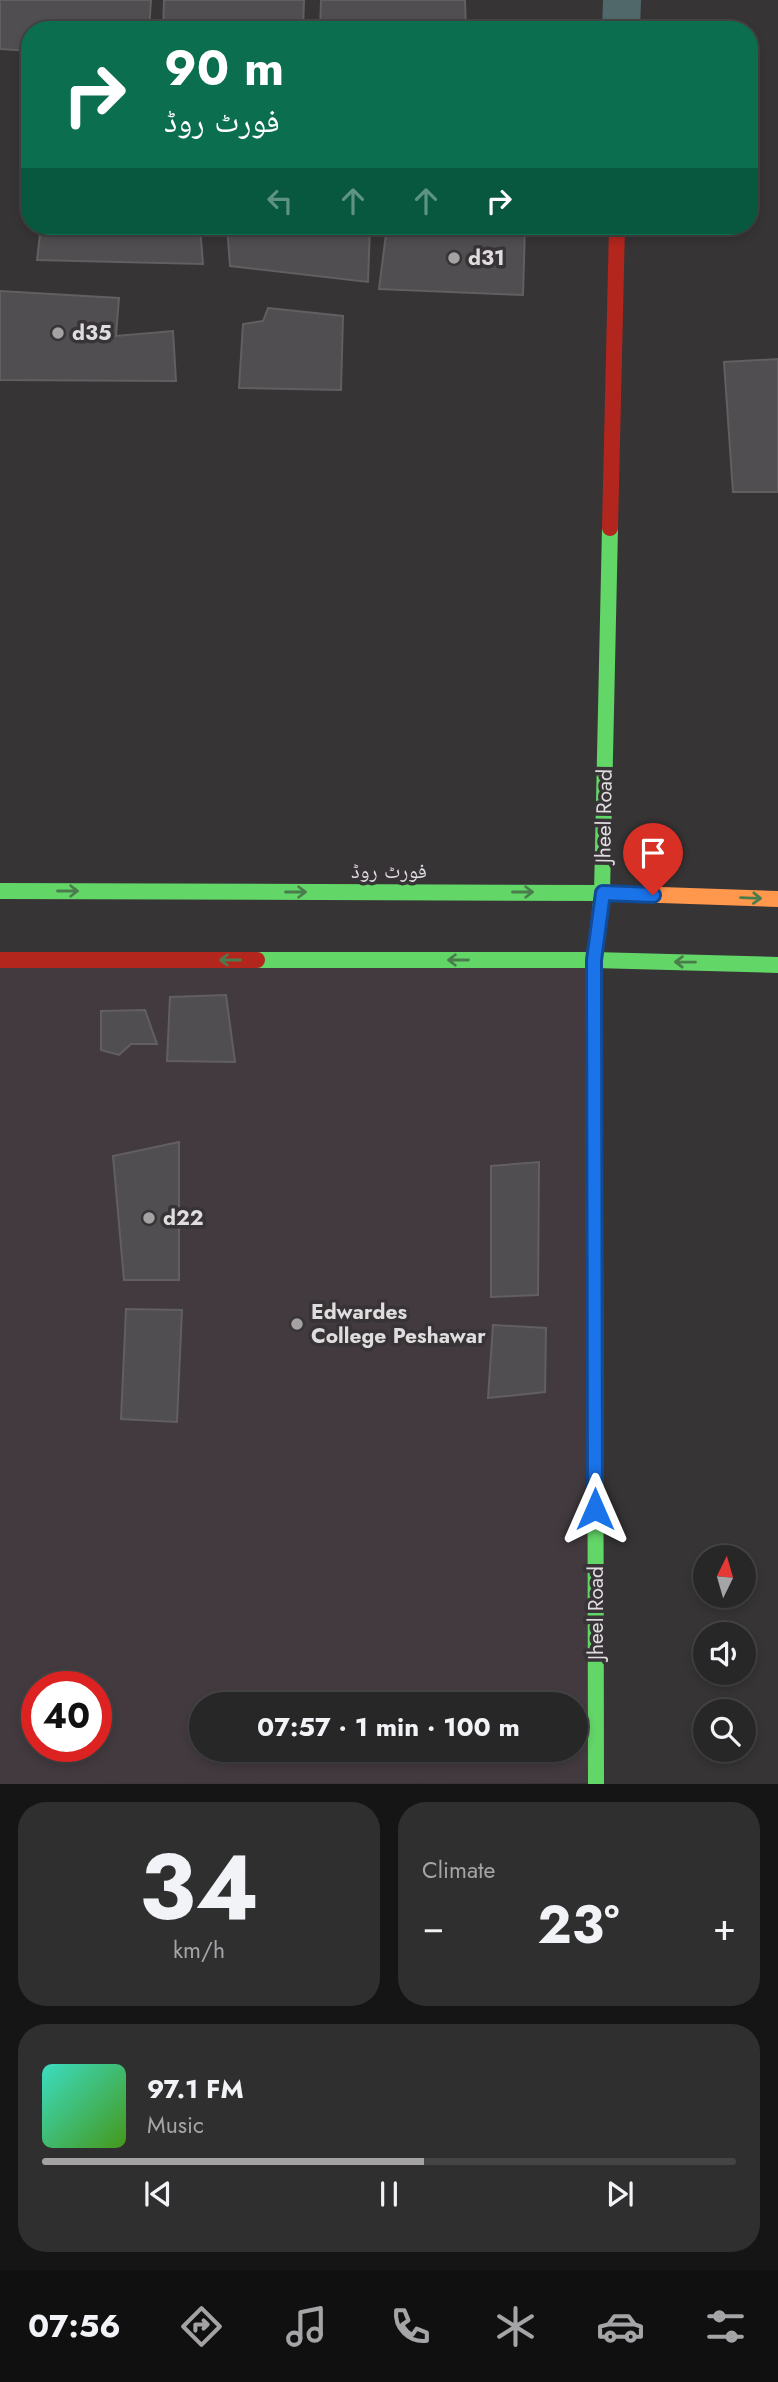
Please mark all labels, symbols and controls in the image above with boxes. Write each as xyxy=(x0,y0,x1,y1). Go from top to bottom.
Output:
text: 90 m xyxy=(164,33,284,103)
icon: right xyxy=(49,49,140,140)
text: فورٹ روڈ xyxy=(164,98,280,144)
icon: left xyxy=(261,182,299,220)
icon: ahead xyxy=(334,182,372,220)
icon: ahead xyxy=(407,182,445,220)
icon: right xyxy=(480,182,518,220)
place label: d31 xyxy=(468,243,505,273)
marker: d31 xyxy=(446,250,462,266)
place label: d35 xyxy=(72,318,112,348)
marker: d35 xyxy=(50,325,66,341)
street label: Jheel Road xyxy=(588,769,620,866)
pin xyxy=(623,823,683,895)
icon: arrive xyxy=(634,834,672,872)
street label: فورٹ روڈ xyxy=(351,856,427,886)
one-way arrow xyxy=(56,884,79,898)
one-way arrow xyxy=(284,885,307,899)
one-way arrow xyxy=(511,885,534,899)
one-way arrow xyxy=(739,892,762,905)
one-way arrow xyxy=(219,953,242,967)
one-way arrow xyxy=(447,953,470,967)
one-way arrow xyxy=(674,956,697,969)
place label: d22 xyxy=(163,1203,204,1233)
marker: d22 xyxy=(141,1210,157,1226)
place label: Edwardes College Peshawar xyxy=(311,1297,486,1351)
marker: Edwardes College Peshawar xyxy=(289,1316,305,1332)
position arrow xyxy=(558,1472,632,1546)
north arrow xyxy=(693,1545,756,1608)
map controls xyxy=(693,1545,756,1762)
street label: Jheel Road xyxy=(581,1566,611,1663)
button: sound xyxy=(693,1622,756,1685)
speed limit sign: 40 xyxy=(21,1671,112,1762)
button: search xyxy=(693,1699,756,1762)
text: 07:57 · 1 min · 100 m xyxy=(257,1708,520,1746)
text: 34 xyxy=(139,1822,259,1953)
text: Climate xyxy=(422,1853,495,1887)
text: 23° xyxy=(538,1887,619,1963)
text: − xyxy=(422,1899,444,1954)
text: + xyxy=(713,1899,736,1954)
text: km/h xyxy=(173,1933,225,1967)
text: 97.1 FM xyxy=(147,2070,244,2108)
text: Music xyxy=(147,2108,204,2142)
icon: previous xyxy=(139,2175,177,2213)
icon: pause xyxy=(370,2175,408,2213)
icon: next xyxy=(601,2175,639,2213)
icon: directions xyxy=(177,2302,226,2351)
icon: music xyxy=(282,2302,331,2351)
icon: phone xyxy=(386,2302,435,2351)
icon: climate xyxy=(491,2302,540,2351)
icon: car xyxy=(596,2302,645,2351)
icon: filters xyxy=(701,2302,750,2351)
text: 07:56 xyxy=(28,2303,121,2349)

